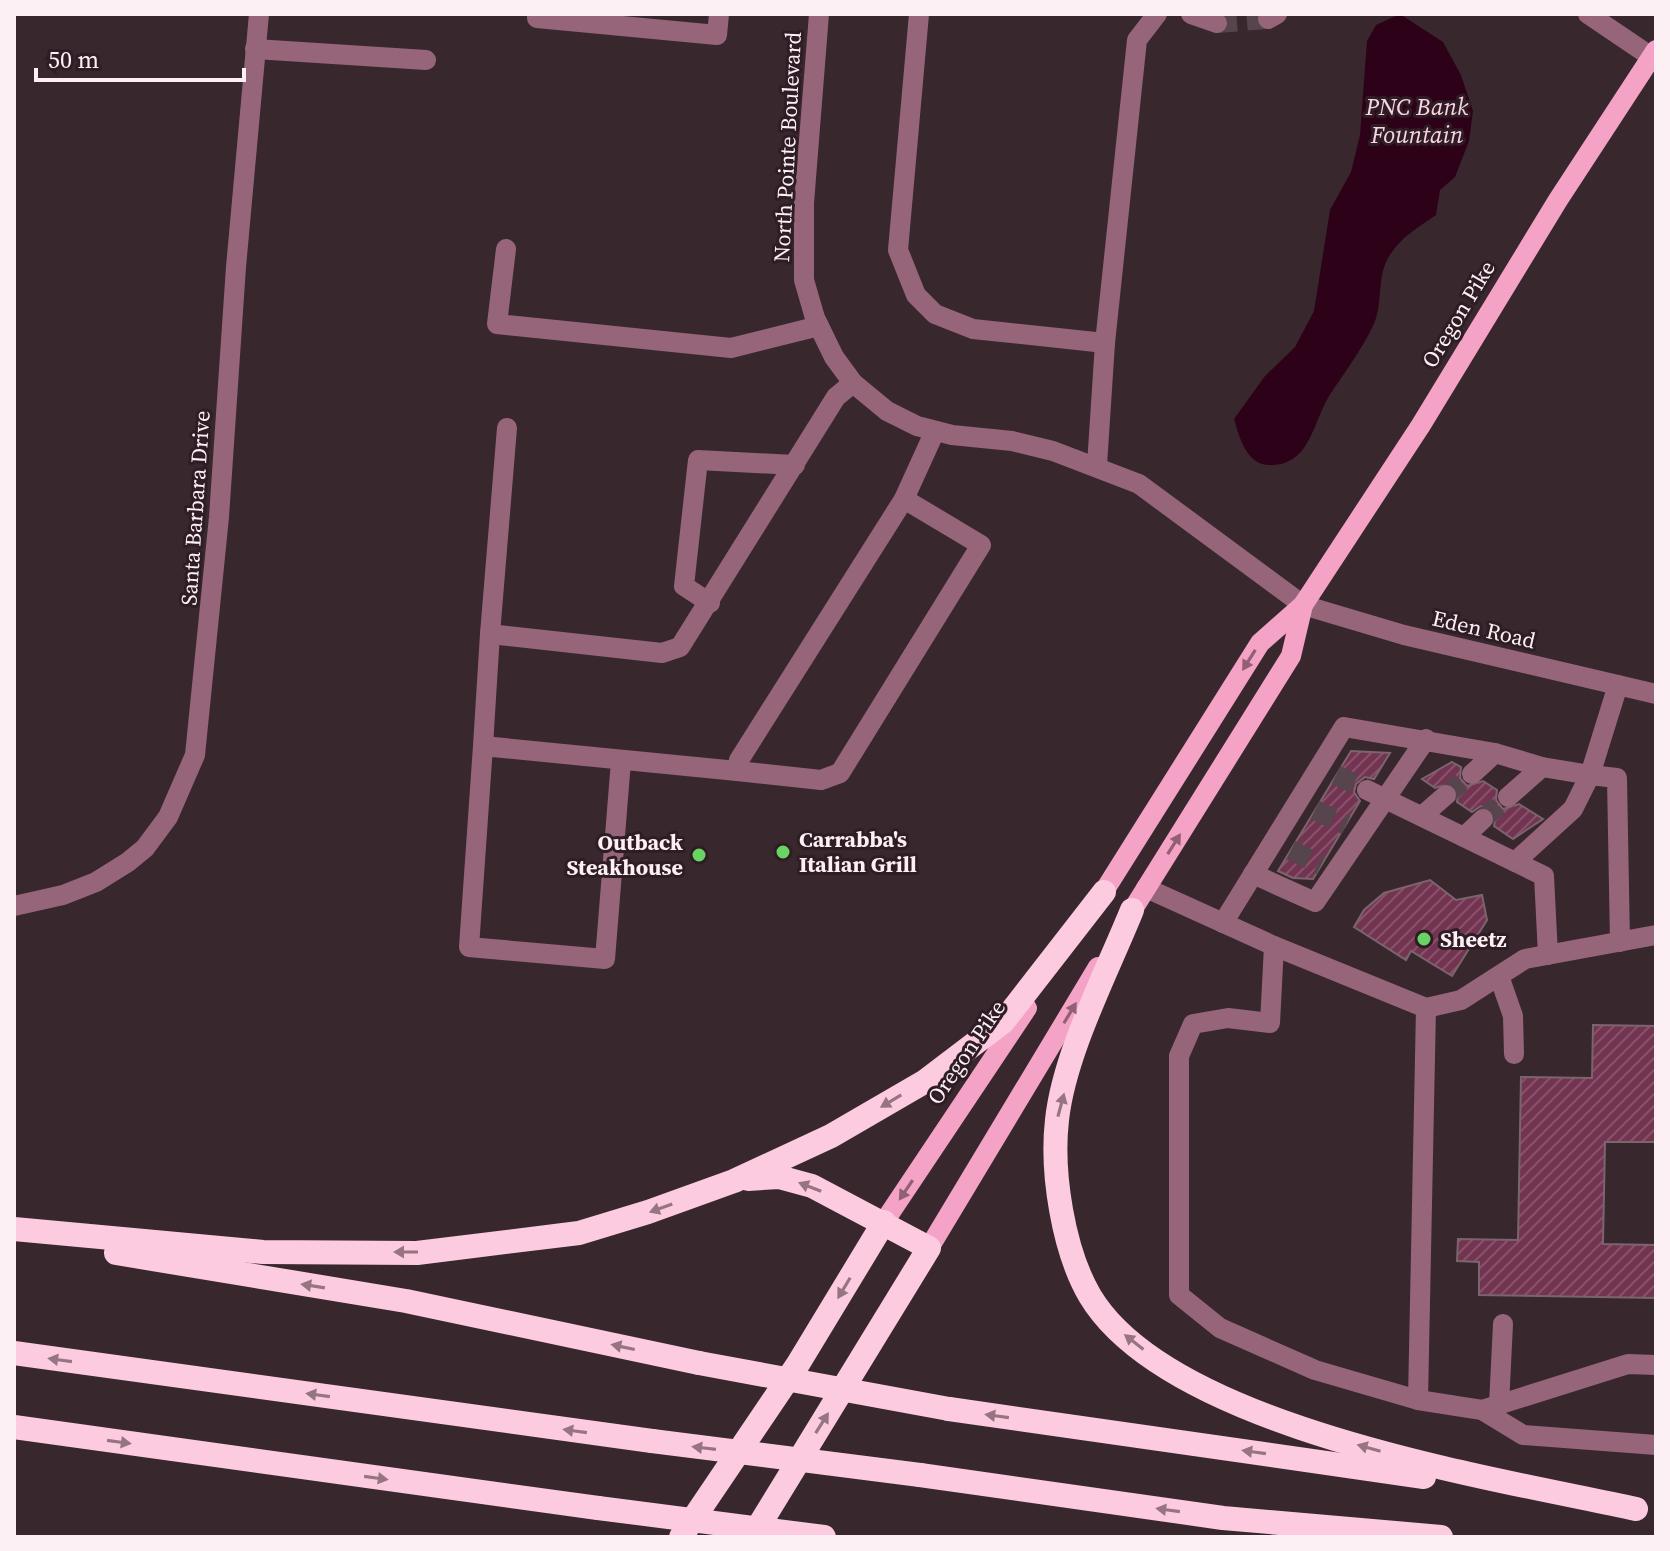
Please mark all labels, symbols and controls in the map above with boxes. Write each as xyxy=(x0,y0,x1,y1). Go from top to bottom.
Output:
street label: North Pointe Boulevard xyxy=(766,31,808,263)
scale bar xyxy=(36,32,244,82)
text: 50 m xyxy=(48,43,99,76)
water label: PNC Bank Fountain xyxy=(1365,90,1469,151)
street label: Oregon Pike xyxy=(1414,255,1502,373)
street label: Santa Barbara Drive xyxy=(173,410,217,606)
street label: Eden Road xyxy=(1429,603,1539,656)
one-way arrow xyxy=(1243,649,1257,671)
place label: Carrabba's Italian Grill xyxy=(799,824,917,879)
place label: Outback Steakhouse xyxy=(566,827,684,882)
one-way arrow xyxy=(1167,833,1181,855)
marker: Carrabba's Italian Grill xyxy=(774,843,792,861)
marker: Outback Steakhouse xyxy=(690,846,708,864)
place label: Sheetz xyxy=(1440,924,1507,954)
marker: Sheetz xyxy=(1415,930,1433,948)
street label: Oregon Pike xyxy=(920,994,1012,1110)
one-way arrow xyxy=(1063,1002,1077,1024)
one-way arrow xyxy=(1055,1093,1067,1118)
one-way arrow xyxy=(880,1094,902,1108)
one-way arrow xyxy=(899,1179,913,1201)
one-way arrow xyxy=(798,1180,822,1193)
one-way arrow xyxy=(649,1202,673,1214)
one-way arrow xyxy=(393,1246,418,1259)
one-way arrow xyxy=(837,1277,851,1299)
one-way arrow xyxy=(300,1279,325,1292)
one-way arrow xyxy=(1124,1334,1144,1350)
one-way arrow xyxy=(610,1340,635,1353)
one-way arrow xyxy=(47,1353,72,1366)
one-way arrow xyxy=(305,1388,330,1401)
one-way arrow xyxy=(984,1409,1009,1422)
one-way arrow xyxy=(815,1412,829,1434)
one-way arrow xyxy=(562,1424,587,1437)
one-way arrow xyxy=(107,1436,132,1449)
one-way arrow xyxy=(691,1441,716,1454)
one-way arrow xyxy=(1356,1441,1380,1454)
one-way arrow xyxy=(1241,1445,1266,1458)
one-way arrow xyxy=(364,1472,389,1485)
one-way arrow xyxy=(1155,1503,1180,1516)

